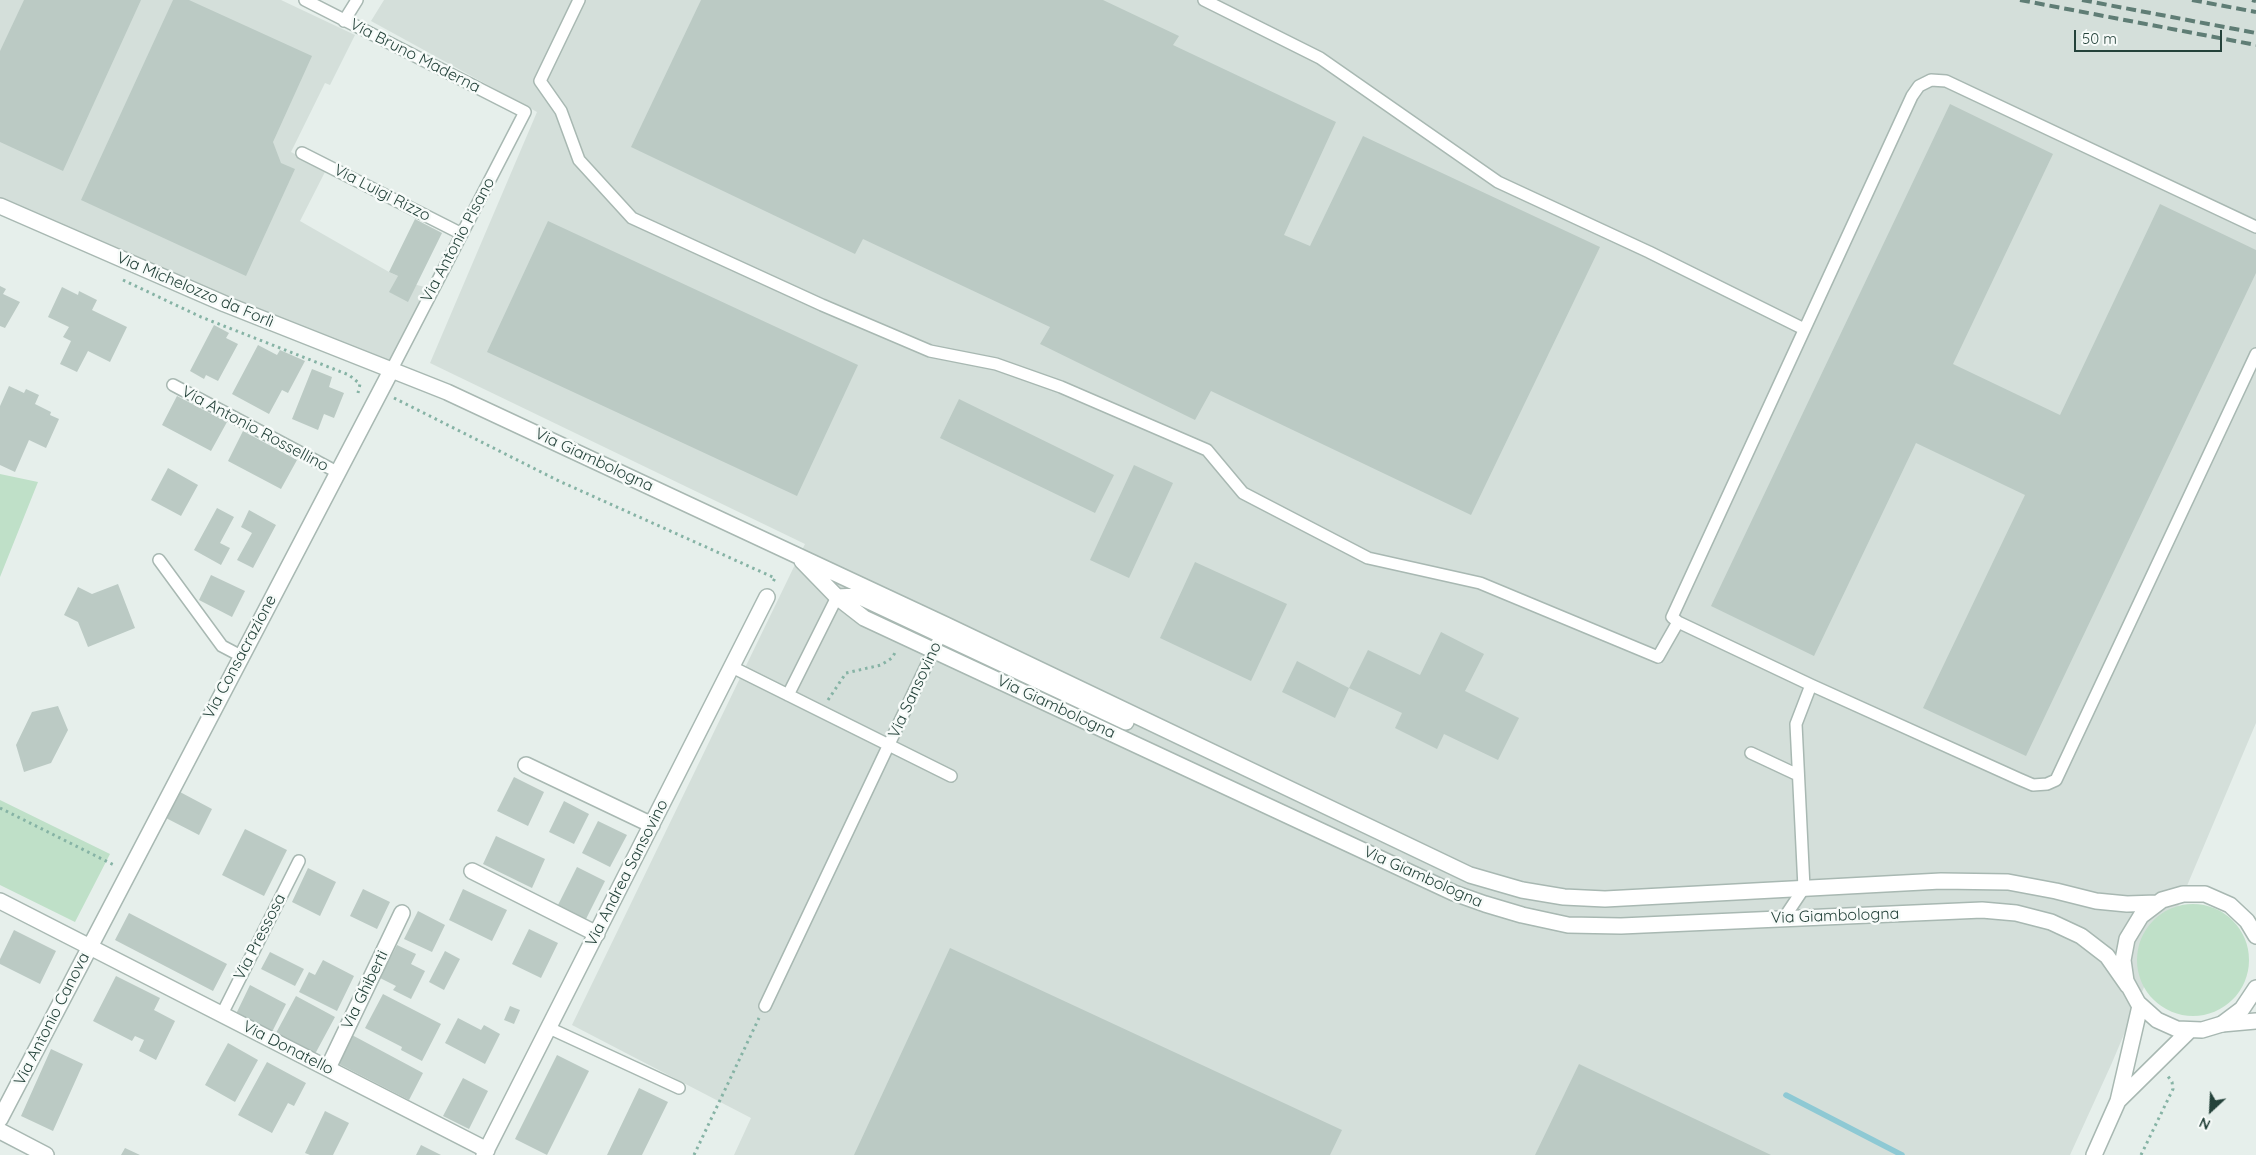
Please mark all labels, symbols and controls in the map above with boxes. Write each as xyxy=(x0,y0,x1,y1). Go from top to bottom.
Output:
street label: Via Bruno Maderna xyxy=(347,15,483,97)
scale bar xyxy=(2076,20,2224,52)
text: 50 m xyxy=(2082,29,2117,48)
street label: Via Luigi Rizzo xyxy=(330,160,434,226)
street label: Via Antonio Pisano xyxy=(417,174,499,306)
street label: Via Michelozzo da Forlì xyxy=(113,248,277,332)
street label: Via Antonio Rossellino xyxy=(178,382,332,476)
street label: Via Giambologna xyxy=(532,424,656,496)
street label: Via Consacrazione xyxy=(199,592,281,722)
street label: Via Sansovino xyxy=(884,639,946,741)
street label: Via Giambologna xyxy=(994,671,1118,743)
street label: Via Andrea Sansovino xyxy=(582,796,672,950)
street label: Via Giambologna xyxy=(1360,842,1486,912)
street label: Via Pressosa xyxy=(230,891,290,983)
street label: Via Giambologna xyxy=(1770,904,1900,928)
street label: Via Ghiberti xyxy=(338,947,392,1033)
street label: Via Antonio Canova xyxy=(10,949,94,1089)
street label: Via Donatello xyxy=(239,1017,337,1079)
north arrow xyxy=(2186,1085,2236,1135)
text: N xyxy=(2196,1113,2213,1134)

